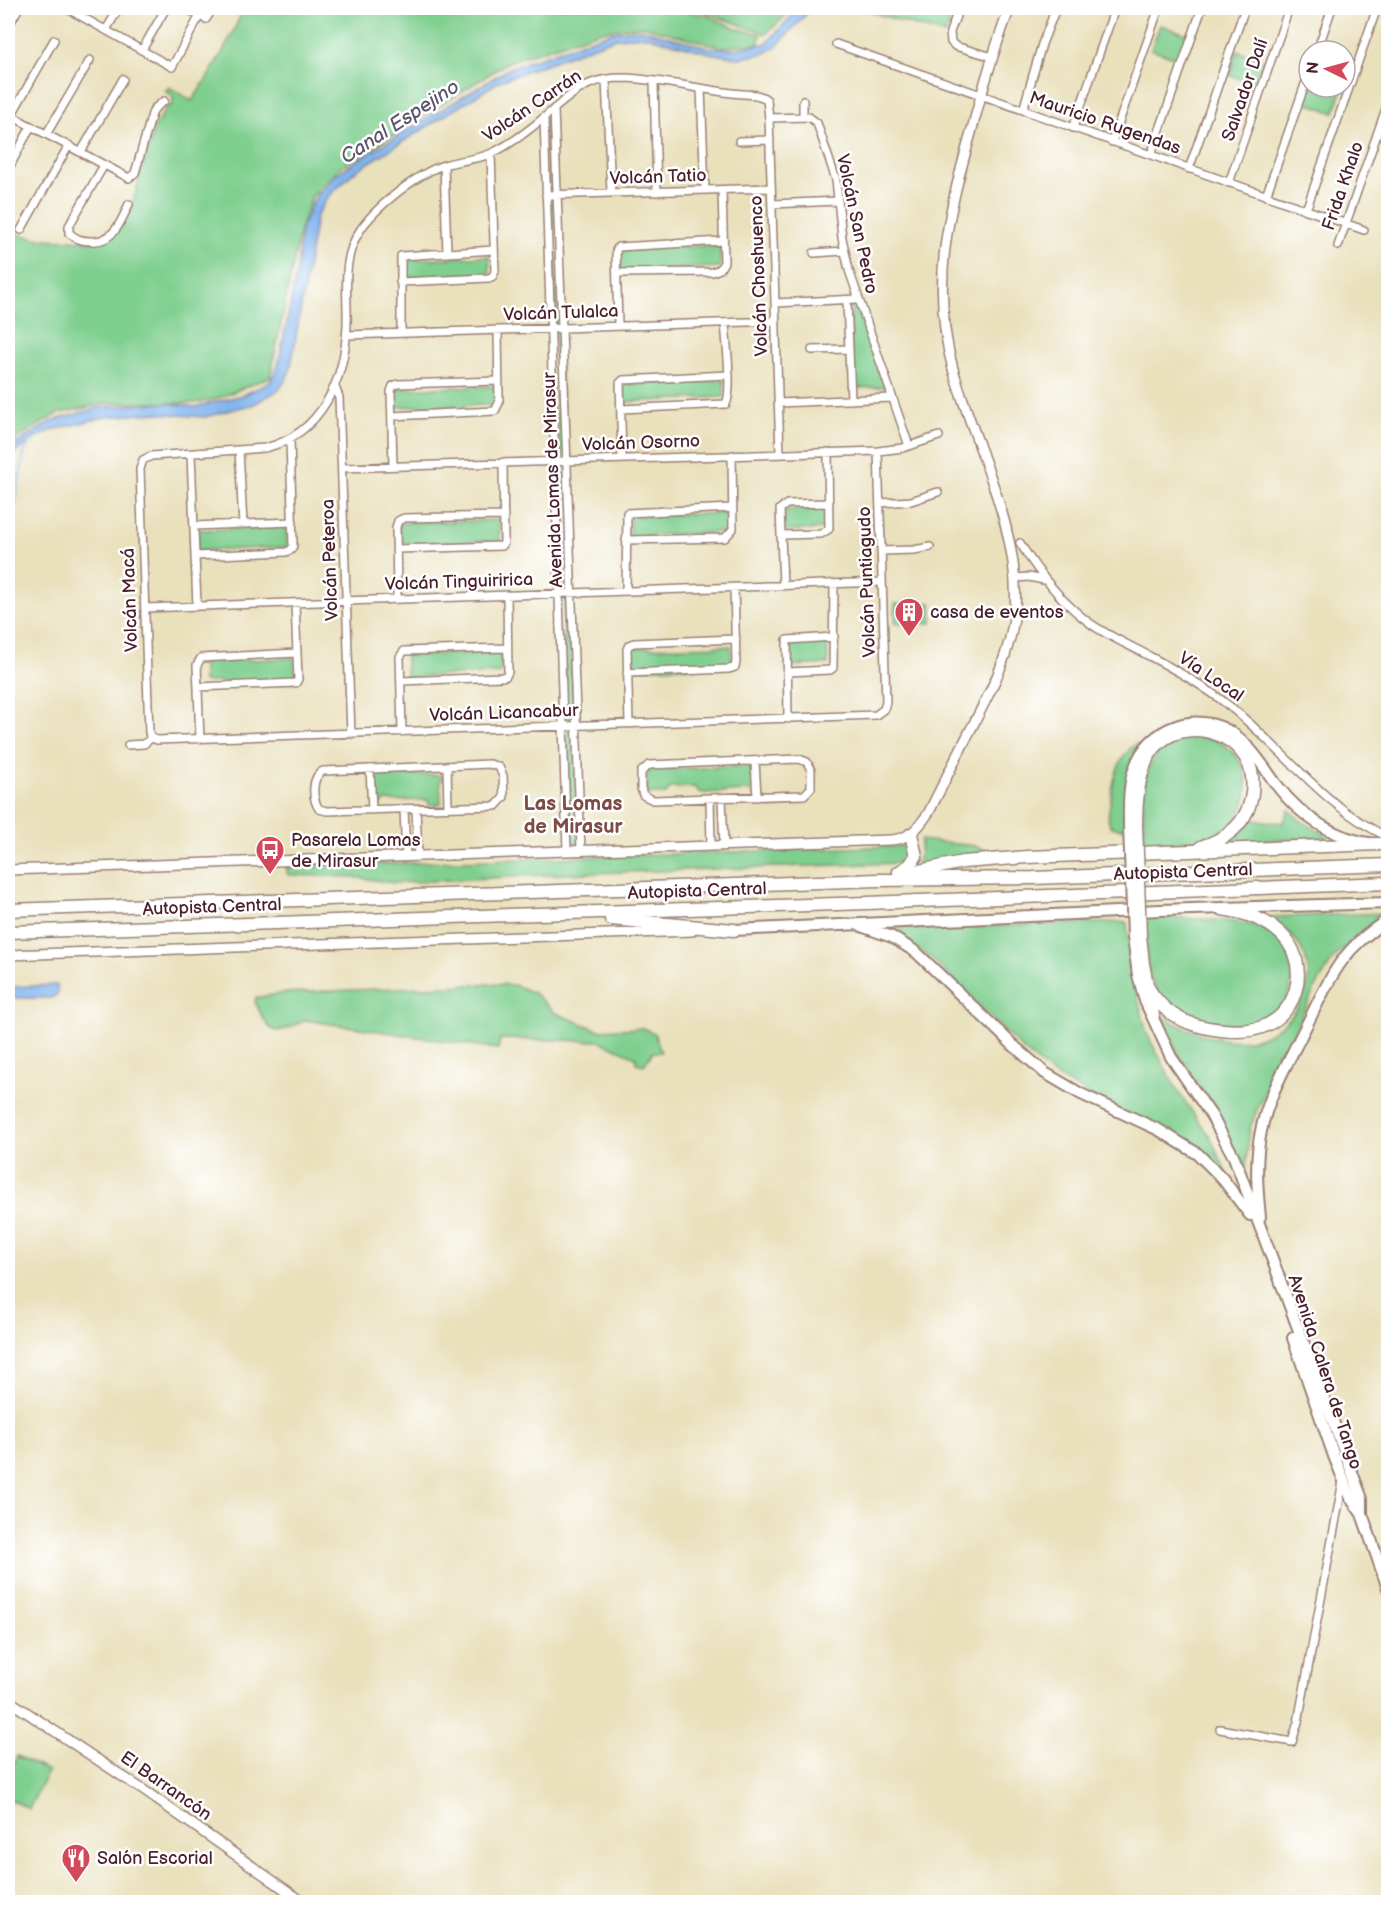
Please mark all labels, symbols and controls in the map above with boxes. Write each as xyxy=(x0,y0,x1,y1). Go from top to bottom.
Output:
street label: Salvador Dalí xyxy=(1218,35,1273,144)
north arrow xyxy=(1297,39,1357,99)
text: N xyxy=(1304,61,1324,75)
street label: Volcán Carrán xyxy=(479,65,585,147)
water label: Canal Espejino xyxy=(336,75,464,169)
street label: Mauricio Rugendas xyxy=(1026,87,1184,159)
street label: Frida Khalo xyxy=(1318,139,1368,233)
street label: Volcán San Pedro xyxy=(832,152,882,296)
street label: Volcán Tatio xyxy=(609,165,707,189)
street label: Volcán Choshuenco xyxy=(746,195,772,357)
street label: Volcán Tulalca xyxy=(503,300,619,326)
street label: Avenida Lomas de Mirasur xyxy=(539,371,567,588)
street label: Volcán Osorno xyxy=(581,430,701,456)
street label: Volcán Peteroa xyxy=(317,499,343,621)
street label: Volcán Puntiagudo xyxy=(854,506,880,658)
street label: Volcán Macá xyxy=(118,548,142,652)
street label: Volcán Tinguiririca xyxy=(384,569,534,595)
building icon: casa de eventos xyxy=(893,596,925,638)
place label: casa de eventos xyxy=(930,602,1064,623)
street label: Vía Local xyxy=(1174,648,1248,706)
street label: Volcán Licancabur xyxy=(429,700,579,726)
district label: Las Lomas de Mirasur xyxy=(524,792,623,839)
place label: Pasarela Lomas de Mirasur xyxy=(291,830,421,872)
bus stop icon: Pasarela Lomas de Mirasur xyxy=(254,834,286,876)
street label: Autopista Central xyxy=(1113,859,1253,885)
street label: Autopista Central xyxy=(627,878,767,904)
street label: Autopista Central xyxy=(142,894,282,920)
street label: Avenida Calera de Tango xyxy=(1284,1272,1366,1472)
street label: El Barrancón xyxy=(116,1747,216,1825)
restaurant icon: Salón Escorial xyxy=(60,1842,92,1884)
place label: Salón Escorial xyxy=(97,1848,213,1869)

